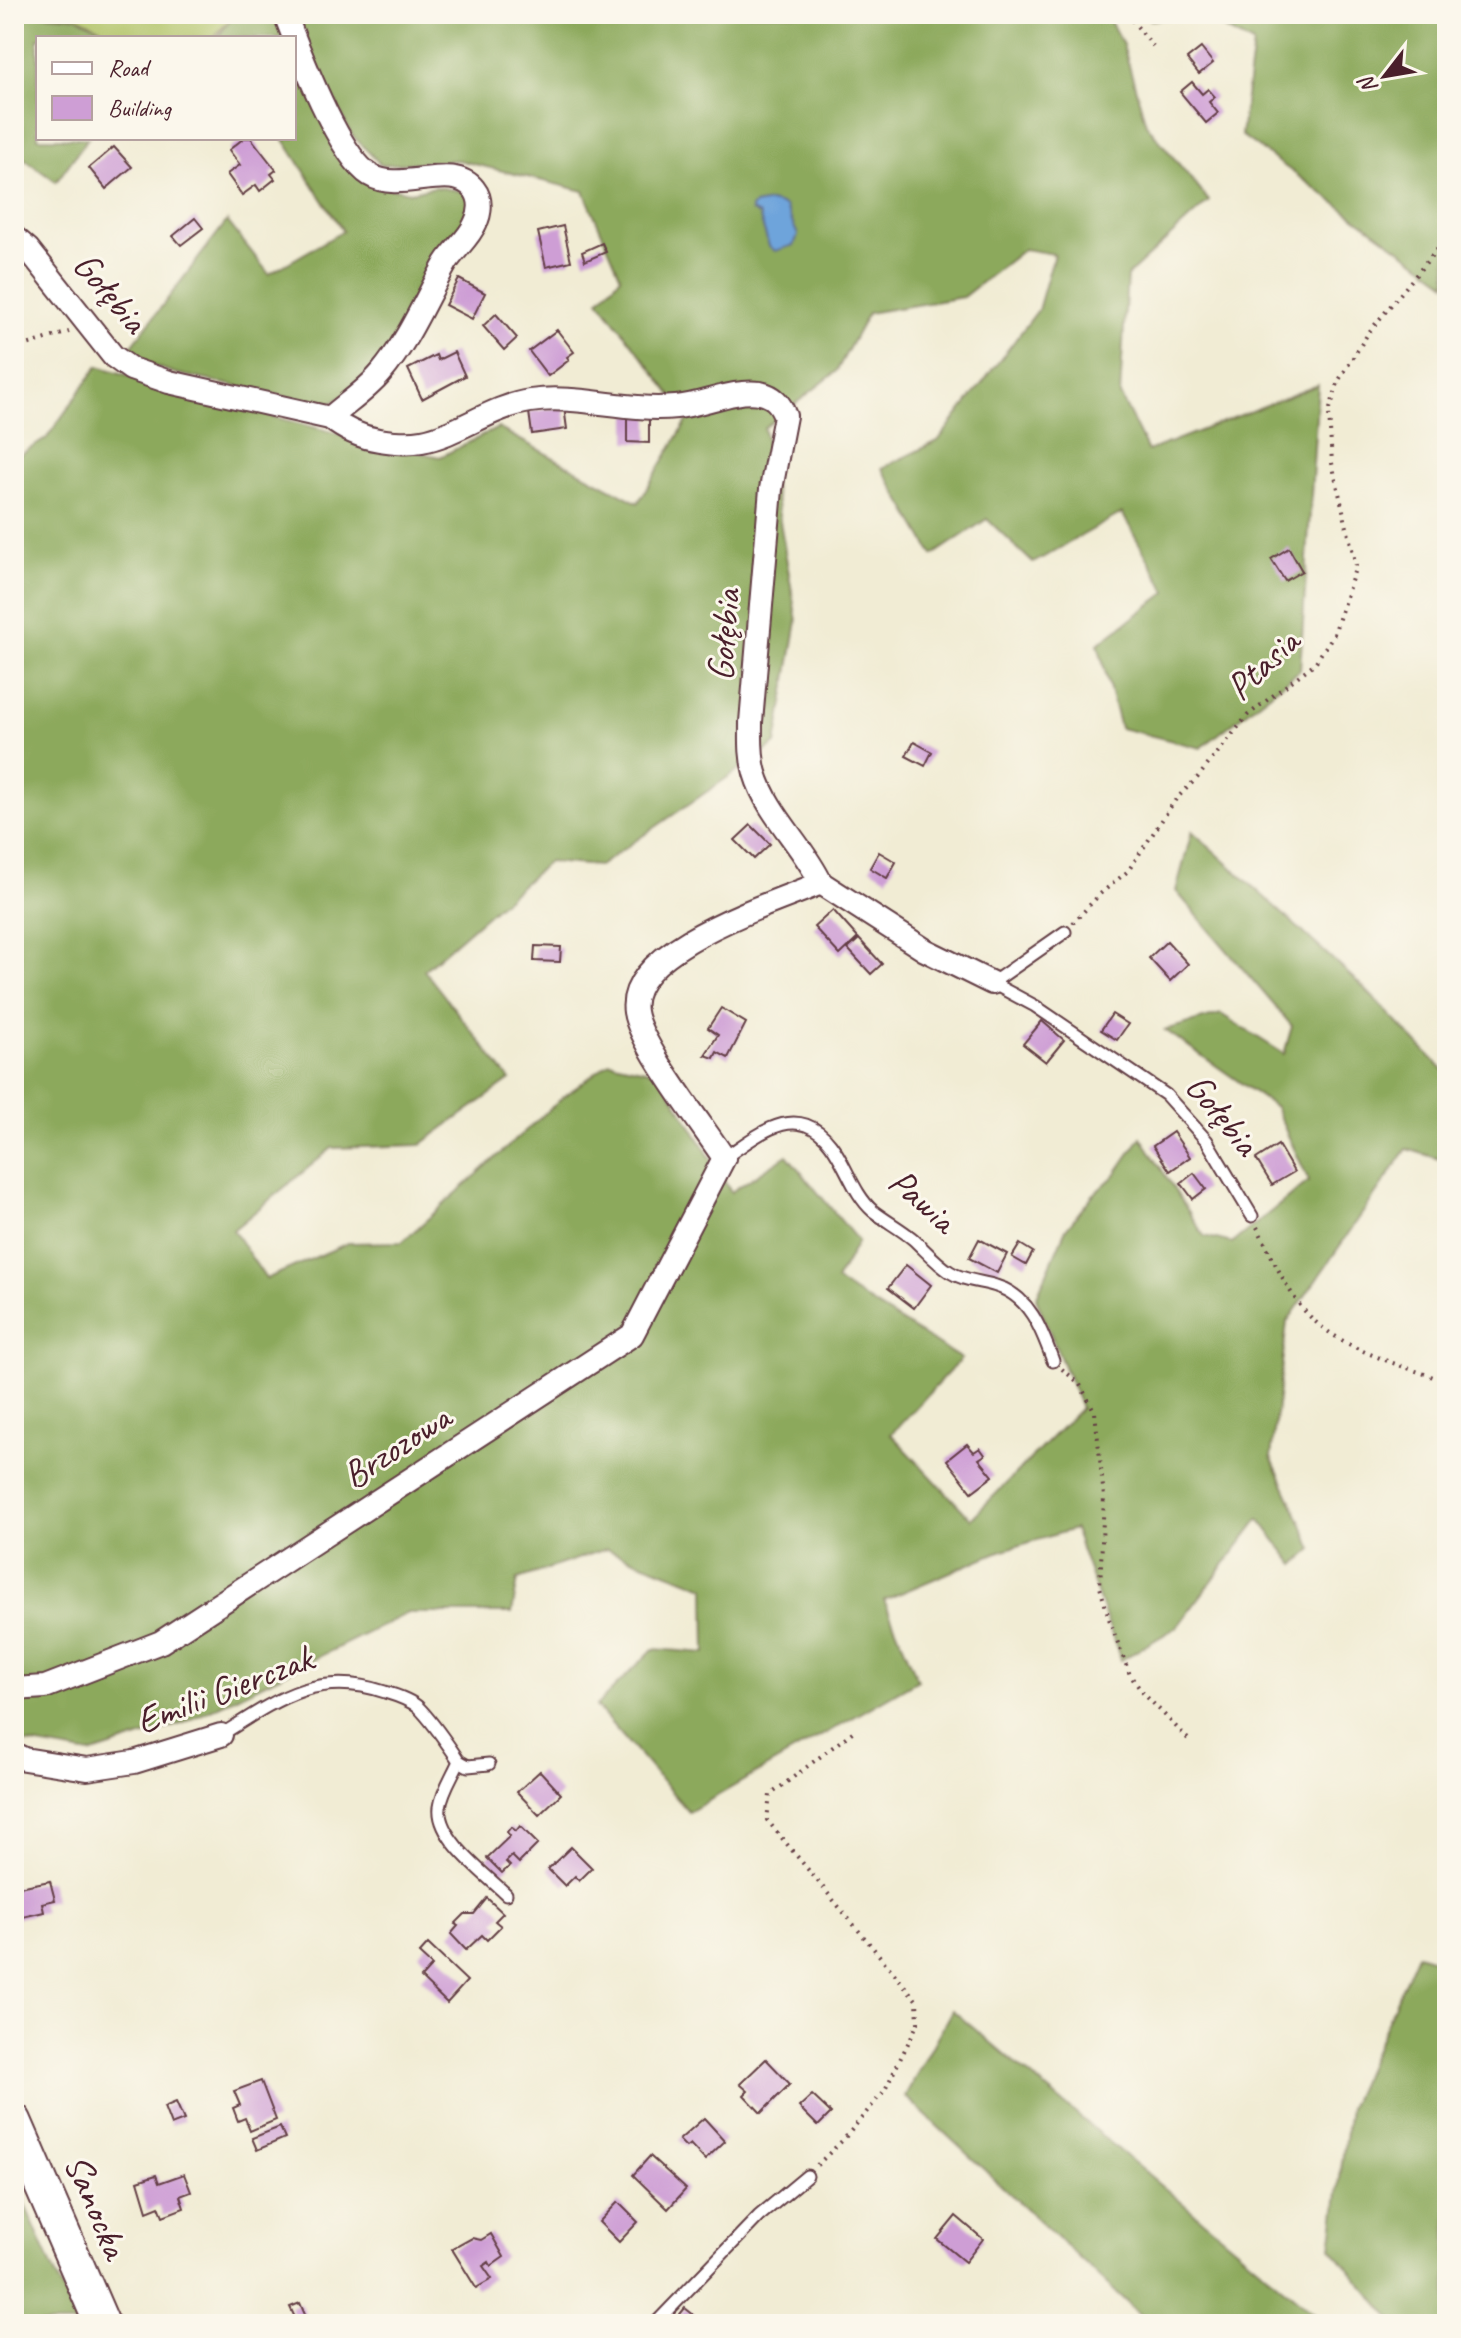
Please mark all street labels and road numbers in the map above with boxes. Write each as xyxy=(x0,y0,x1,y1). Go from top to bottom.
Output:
street label: Gołębia xyxy=(63,242,160,345)
street label: Gołębia xyxy=(696,585,751,683)
street label: Ptasia xyxy=(1216,616,1311,710)
street label: Gołębia xyxy=(1175,1064,1271,1167)
street label: Pawia xyxy=(879,1158,969,1245)
street label: Brzozowa xyxy=(333,1392,462,1499)
street label: Emilii Gierczak xyxy=(129,1633,322,1745)
street label: Sanocka xyxy=(54,2147,141,2268)

